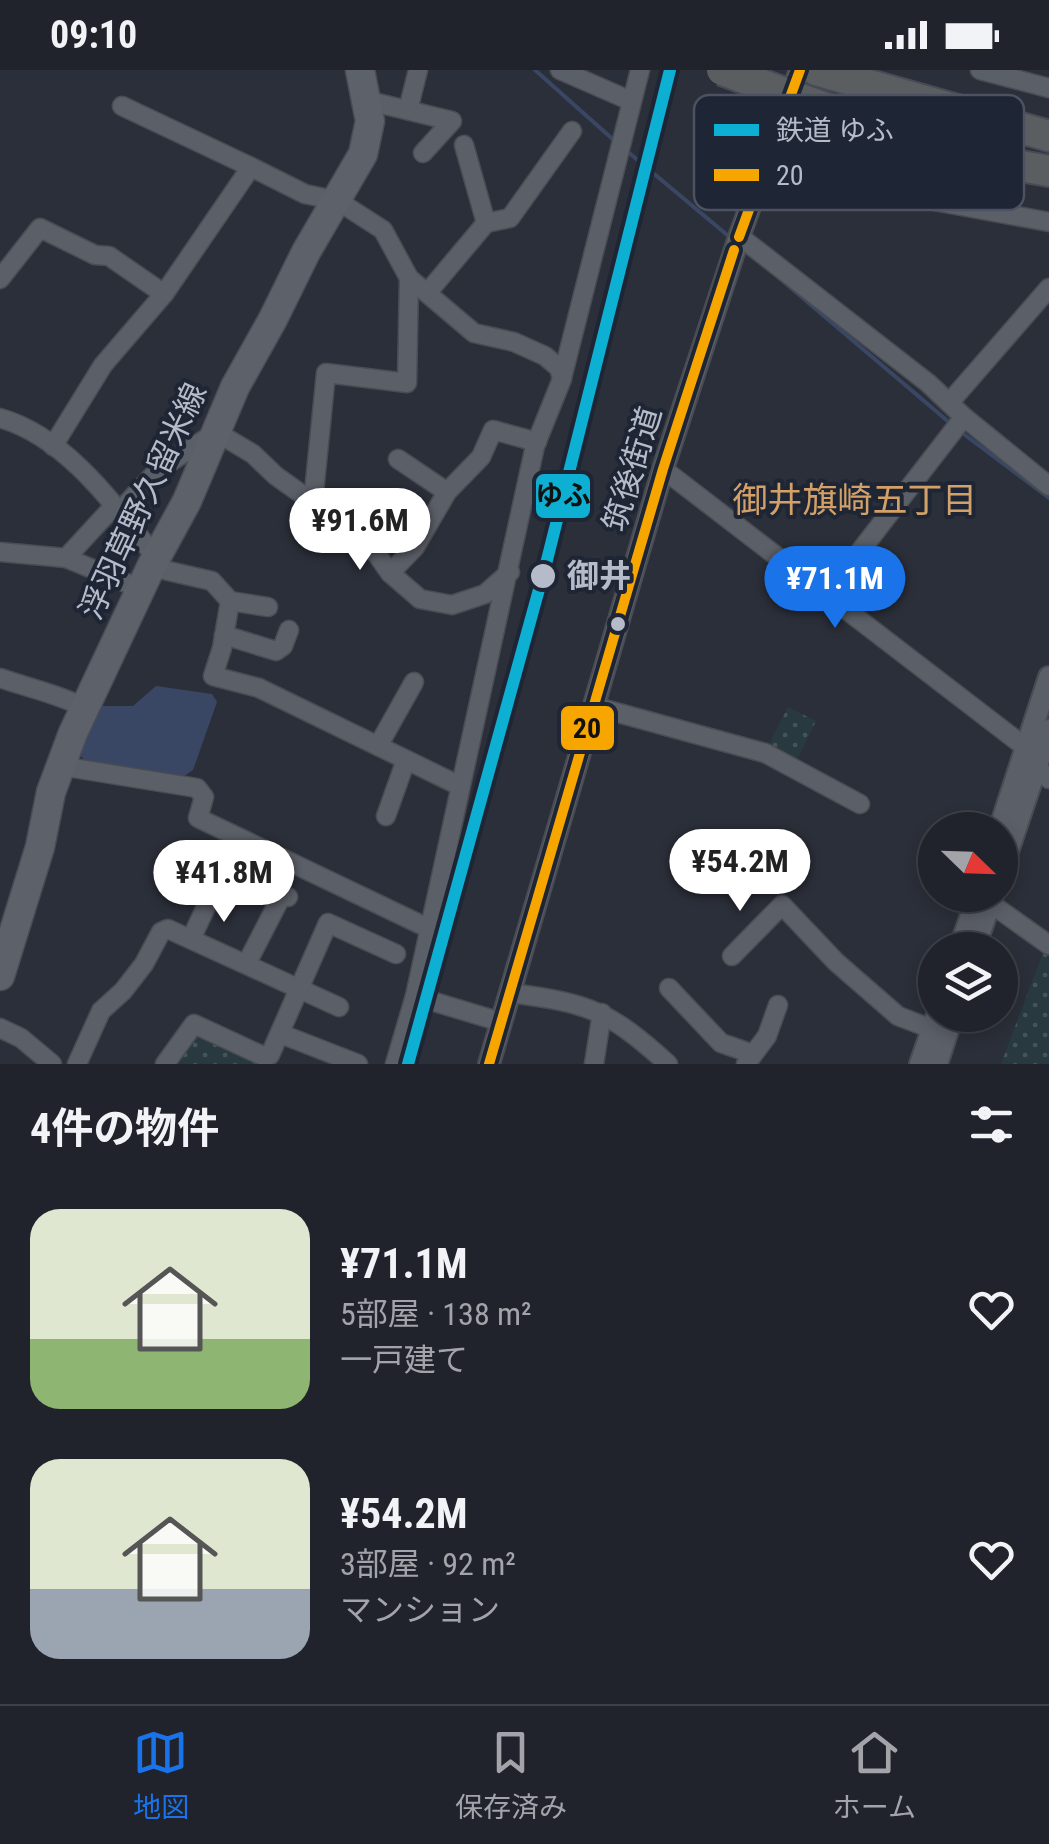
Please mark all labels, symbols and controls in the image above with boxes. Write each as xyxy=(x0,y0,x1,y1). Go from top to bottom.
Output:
text: 09:10 xyxy=(50,13,137,57)
legend xyxy=(694,95,1024,210)
text: 鉄道 ゆふ xyxy=(776,114,894,147)
text: 20 xyxy=(776,159,804,192)
street label: 浮羽草野久留米線 xyxy=(72,377,214,625)
street label: 筑後街道 xyxy=(595,402,669,536)
line badge: ゆふ xyxy=(534,472,592,520)
text: ゆふ xyxy=(535,479,591,512)
district label: 御井旗崎五丁目 xyxy=(732,480,978,521)
pin: ¥91.6M xyxy=(279,488,441,573)
text: ¥91.6M xyxy=(311,501,409,539)
pin: ¥71.1M xyxy=(754,546,916,631)
place label: 御井 xyxy=(567,557,631,595)
text: ¥71.1M xyxy=(786,559,884,597)
marker: 御井 xyxy=(528,561,558,591)
unlabelled marker xyxy=(608,614,628,634)
line badge: 20 xyxy=(559,704,616,752)
text: 20 xyxy=(573,712,601,745)
north arrow xyxy=(918,812,1018,912)
map controls xyxy=(918,812,1018,1032)
pin: ¥54.2M xyxy=(659,829,821,914)
pin: ¥41.8M xyxy=(143,840,305,925)
text: ¥54.2M xyxy=(691,842,789,880)
text: ¥41.8M xyxy=(175,853,273,891)
button: layers xyxy=(918,932,1018,1032)
icon: filters xyxy=(964,1097,1019,1152)
text: 4件の物件 xyxy=(30,1104,219,1153)
text: ¥71.1M xyxy=(340,1239,468,1288)
icon: home xyxy=(110,1249,230,1369)
icon: heart xyxy=(964,1282,1019,1337)
text: 5部屋 · 138 m² xyxy=(340,1295,532,1333)
text: 一戸建て xyxy=(340,1341,468,1379)
text: ¥54.2M xyxy=(340,1489,468,1538)
icon: home xyxy=(110,1499,230,1619)
icon: heart xyxy=(964,1532,1019,1587)
text: 3部屋 · 92 m² xyxy=(340,1545,516,1583)
text: マンション xyxy=(340,1591,500,1629)
tab: 地図 xyxy=(133,1725,189,1825)
tab: 保存済み xyxy=(455,1725,567,1825)
tab: ホーム xyxy=(833,1725,916,1825)

